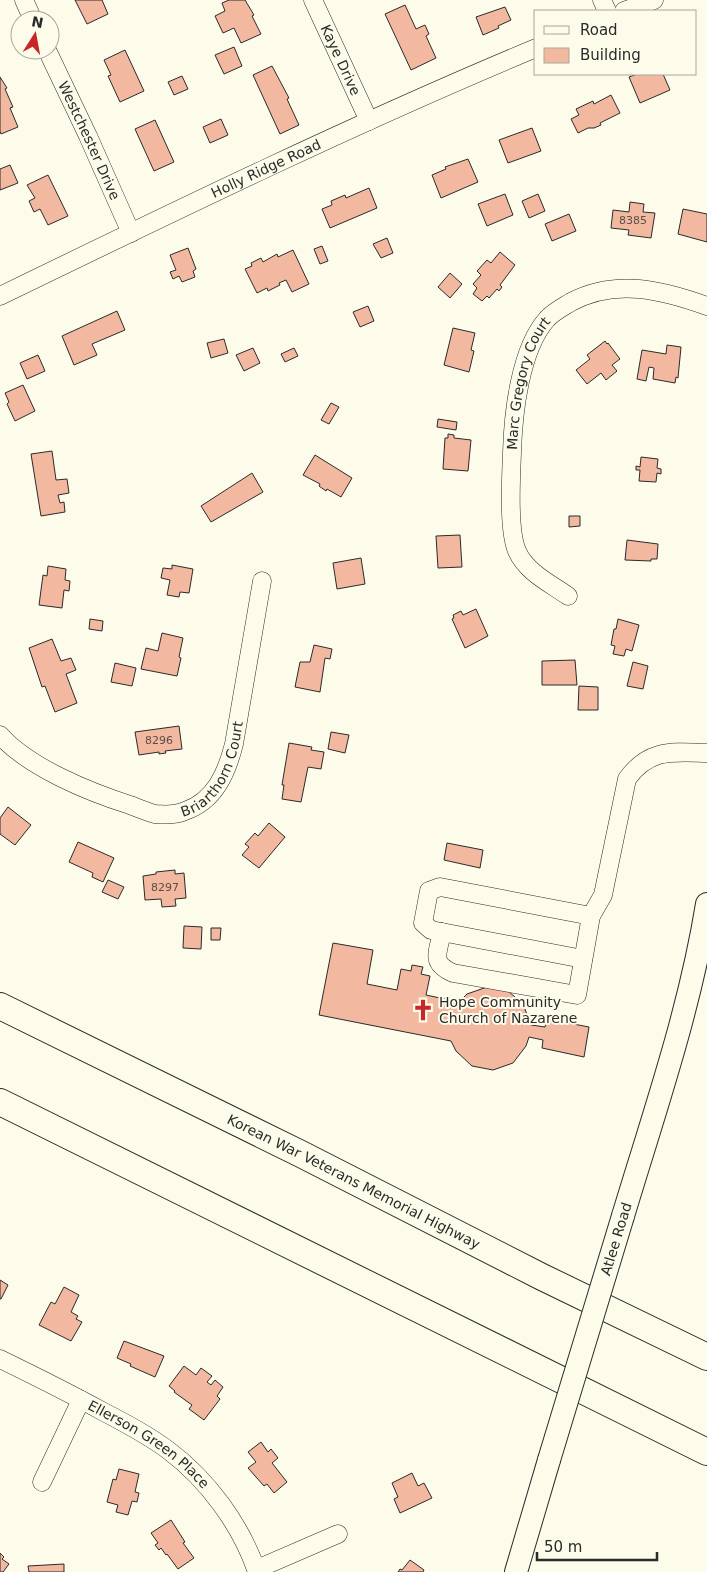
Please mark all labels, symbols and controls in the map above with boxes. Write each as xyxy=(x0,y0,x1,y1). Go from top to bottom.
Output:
north arrow xyxy=(10,10,60,60)
legend xyxy=(534,10,697,75)
text: N xyxy=(30,13,45,31)
text: Road xyxy=(580,21,618,39)
street label: Kaye Drive xyxy=(317,22,364,98)
text: Building xyxy=(580,46,641,64)
street label: Westchester Drive xyxy=(55,79,123,202)
street label: Holly Ridge Road xyxy=(209,136,323,201)
house number: 8385 xyxy=(619,214,647,227)
street label: Marc Gregory Court xyxy=(504,313,554,450)
street label: Briarthorn Court xyxy=(179,719,246,820)
house number: 8296 xyxy=(145,734,173,747)
house number: 8297 xyxy=(151,881,179,894)
place label: Hope Community Church of Nazarene xyxy=(439,994,577,1026)
church icon: Hope Community Church of Nazarene xyxy=(410,997,436,1023)
street label: Korean War Veterans Memorial Highway xyxy=(225,1111,483,1252)
street label: Atlee Road xyxy=(597,1201,635,1277)
street label: Ellerson Green Place xyxy=(85,1397,213,1491)
scale bar xyxy=(537,1530,657,1562)
text: 50 m xyxy=(544,1538,582,1556)

